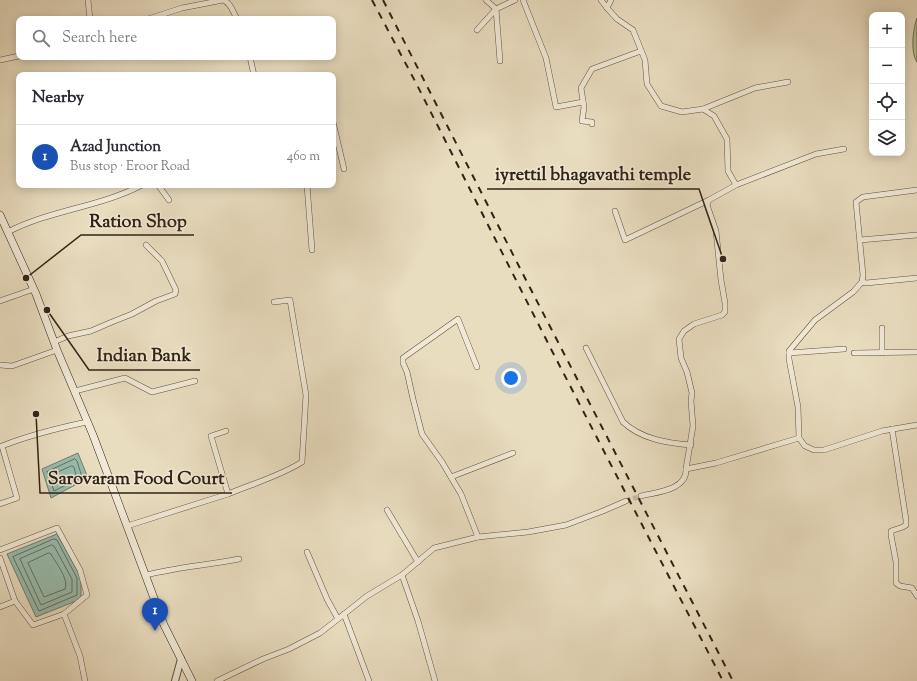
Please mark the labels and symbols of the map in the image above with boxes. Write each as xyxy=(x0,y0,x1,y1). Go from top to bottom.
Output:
callout: iyrettil bhagavathi temple xyxy=(487,159,699,189)
text: iyrettil bhagavathi temple xyxy=(495,163,692,189)
callout: Ration Shop xyxy=(81,205,194,235)
text: Ration Shop xyxy=(89,210,187,236)
callout: Indian Bank xyxy=(89,340,200,370)
text: Indian Bank xyxy=(97,344,191,370)
your location xyxy=(501,368,521,388)
callout: Sarovaram Food Court xyxy=(40,463,232,493)
text: Sarovaram Food Court xyxy=(48,467,225,493)
pin: 1 xyxy=(142,598,168,631)

